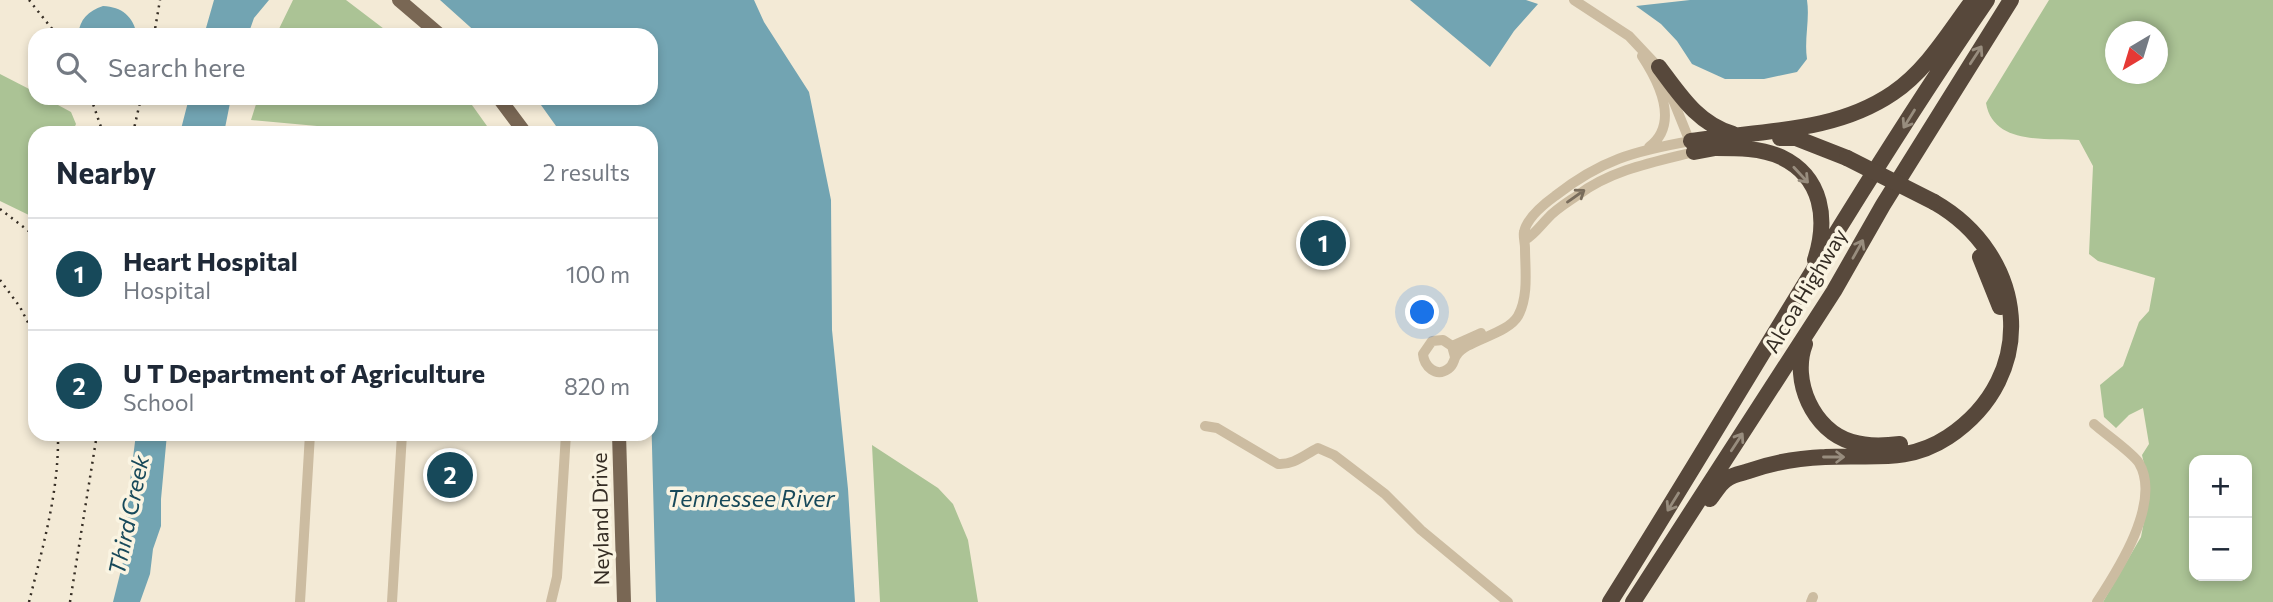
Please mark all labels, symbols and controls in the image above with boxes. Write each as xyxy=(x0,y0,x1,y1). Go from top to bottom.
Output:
north arrow xyxy=(2105,21,2168,84)
search box xyxy=(28,28,658,105)
one-way arrow xyxy=(1969,46,1983,65)
icon: search xyxy=(52,48,90,86)
text: Search here xyxy=(108,51,246,82)
one-way arrow xyxy=(1902,108,1916,128)
text: Nearby xyxy=(56,153,156,190)
text: 2 results xyxy=(543,158,630,186)
one-way arrow xyxy=(1792,165,1809,183)
one-way arrow xyxy=(1566,189,1585,203)
pin: 1 xyxy=(1300,217,1346,269)
street label: Alcoa Highway xyxy=(1758,224,1852,357)
one-way arrow xyxy=(1851,240,1865,260)
text: Heart Hospital xyxy=(123,245,298,276)
text: 1 xyxy=(74,260,84,288)
text: 100 m xyxy=(566,260,630,288)
text: Hospital xyxy=(123,276,211,304)
your location xyxy=(1405,295,1439,329)
text: U T Department of Agriculture xyxy=(123,357,485,388)
text: 2 xyxy=(72,372,86,400)
text: 820 m xyxy=(564,372,630,400)
text: School xyxy=(123,388,194,416)
one-way arrow xyxy=(1729,433,1744,452)
pin: 2 xyxy=(427,449,473,501)
one-way arrow xyxy=(1822,450,1845,464)
water label: Third Creek xyxy=(102,452,154,577)
street label: Neyland Drive xyxy=(586,452,613,586)
map controls xyxy=(2189,455,2252,581)
button: + xyxy=(2189,455,2252,518)
water label: Tennessee River xyxy=(667,484,835,512)
one-way arrow xyxy=(1666,491,1680,511)
button: − xyxy=(2189,518,2252,581)

